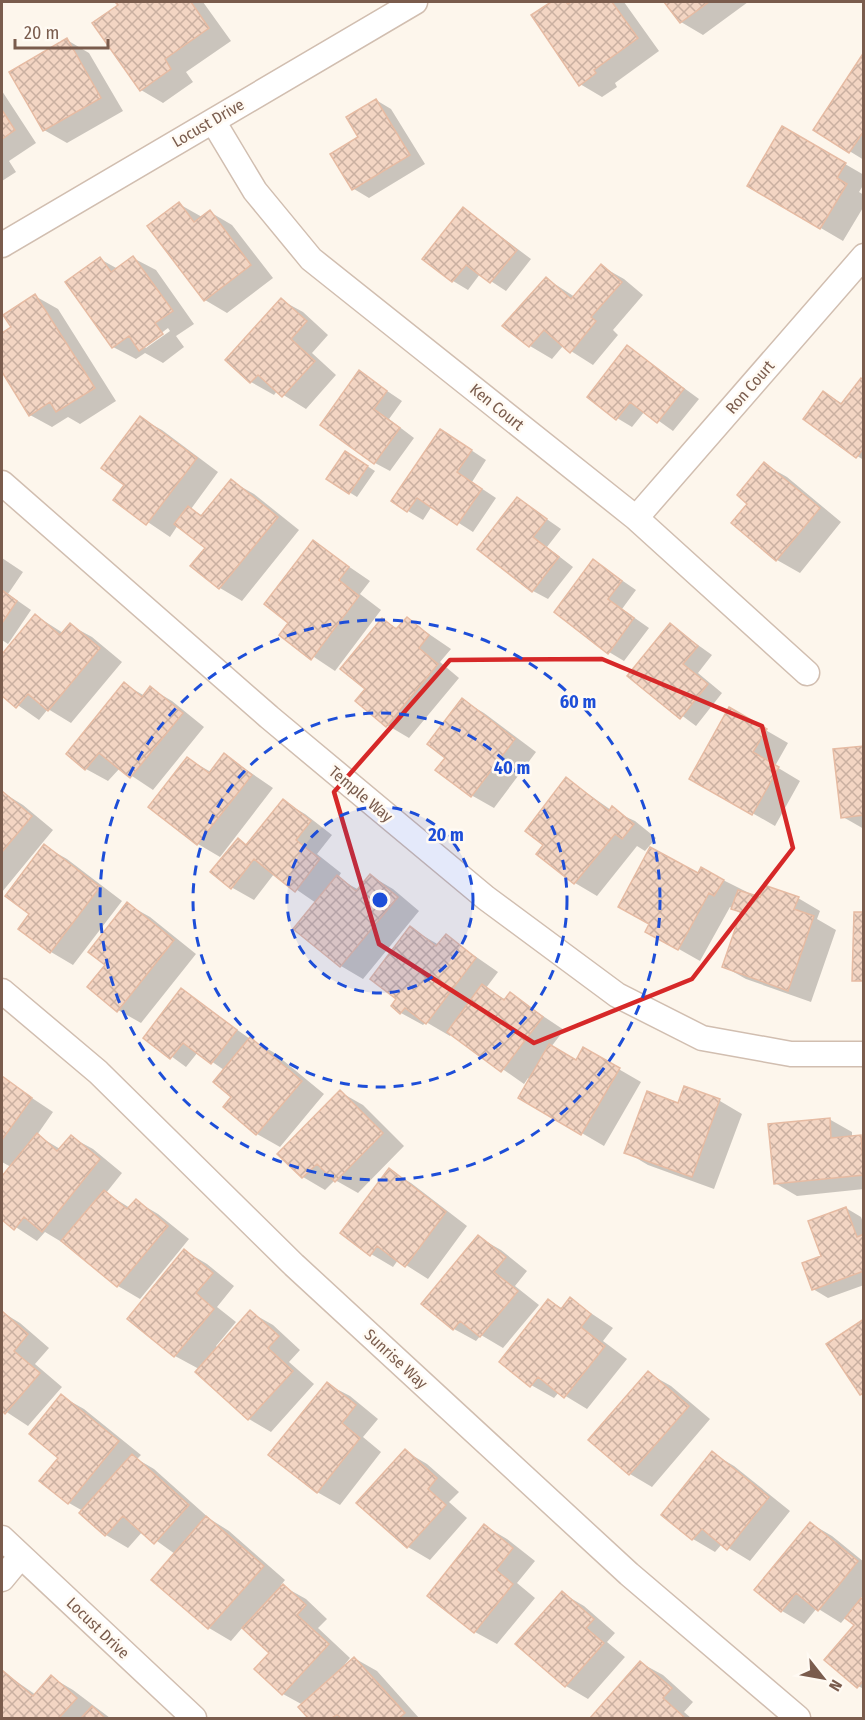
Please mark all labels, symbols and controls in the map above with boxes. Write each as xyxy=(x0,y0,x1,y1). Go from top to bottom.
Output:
scale bar xyxy=(15,12,108,50)
text: 20 m xyxy=(24,22,59,44)
street label: Locust Drive xyxy=(169,95,247,151)
street label: Ron Court xyxy=(722,356,779,418)
street label: Ken Court xyxy=(466,380,528,435)
text: 60 m xyxy=(560,691,596,713)
text: 40 m xyxy=(494,757,530,779)
street label: Temple Way xyxy=(325,762,397,827)
text: 20 m xyxy=(427,824,464,846)
centre of rings xyxy=(370,890,390,910)
street label: Sunrise Way xyxy=(361,1325,432,1394)
street label: Locust Drive xyxy=(63,1593,133,1663)
north arrow xyxy=(793,1648,853,1708)
text: N xyxy=(825,1676,846,1694)

